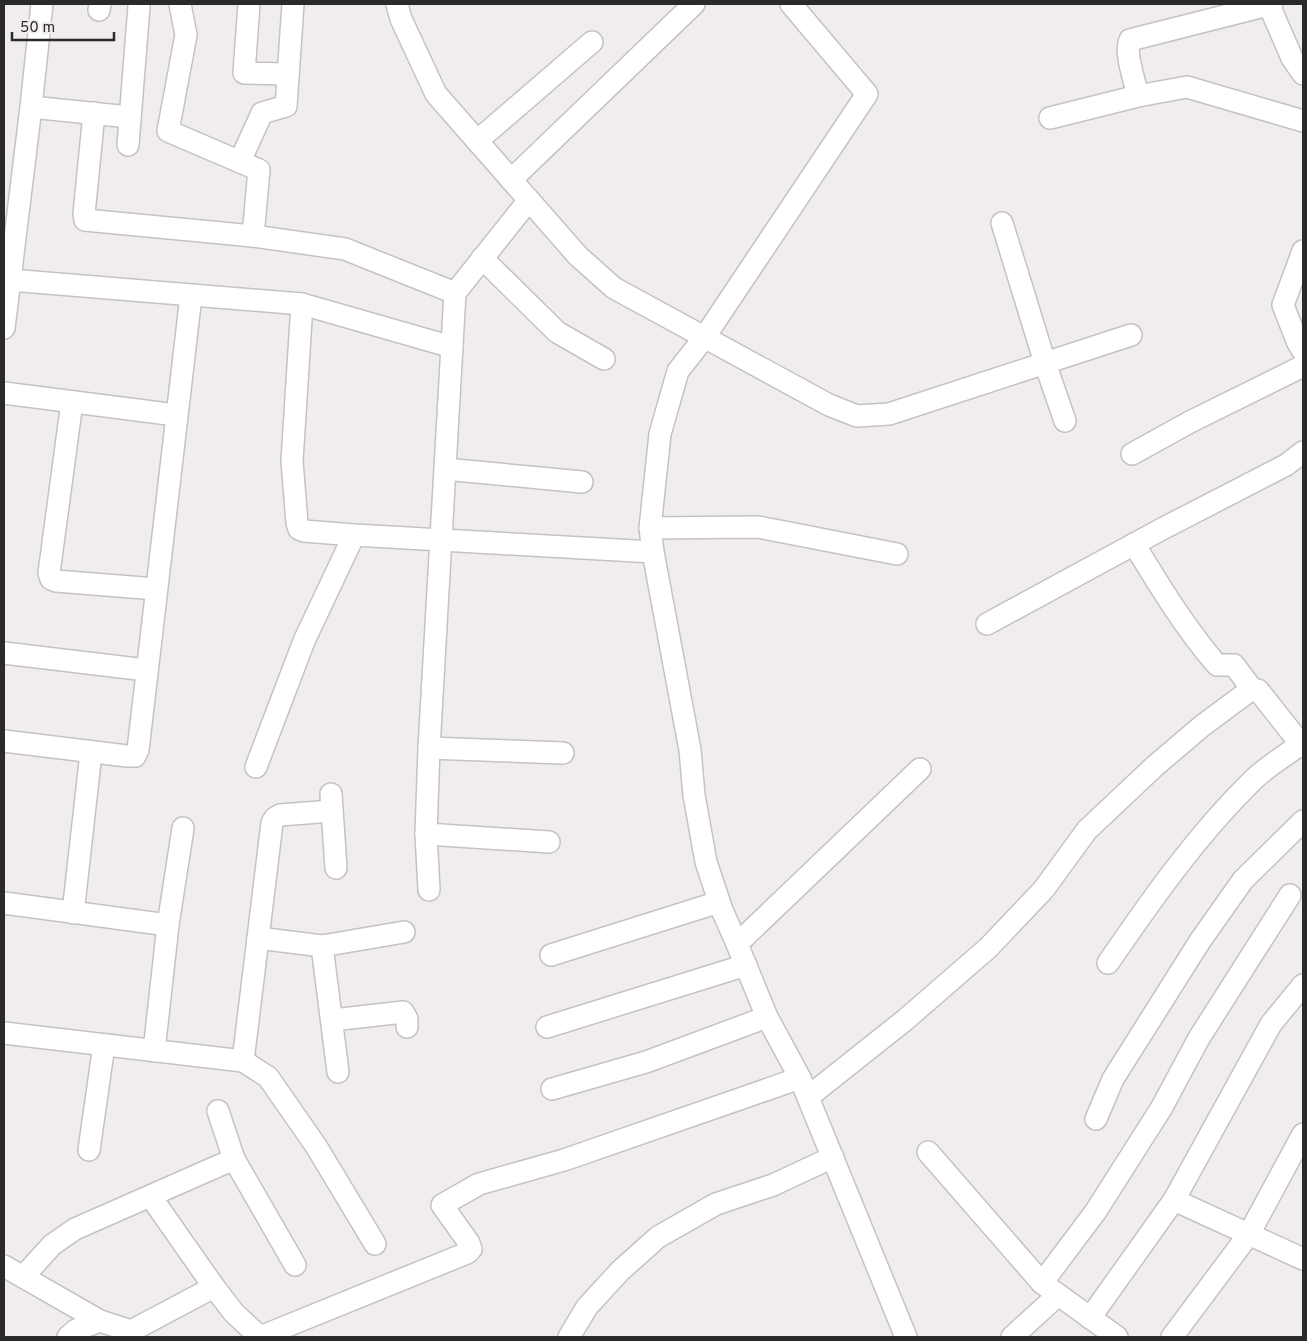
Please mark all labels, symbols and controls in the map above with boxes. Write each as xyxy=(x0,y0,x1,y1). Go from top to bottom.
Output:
scale bar xyxy=(12,10,115,42)
text: 50 m xyxy=(20,19,55,38)

